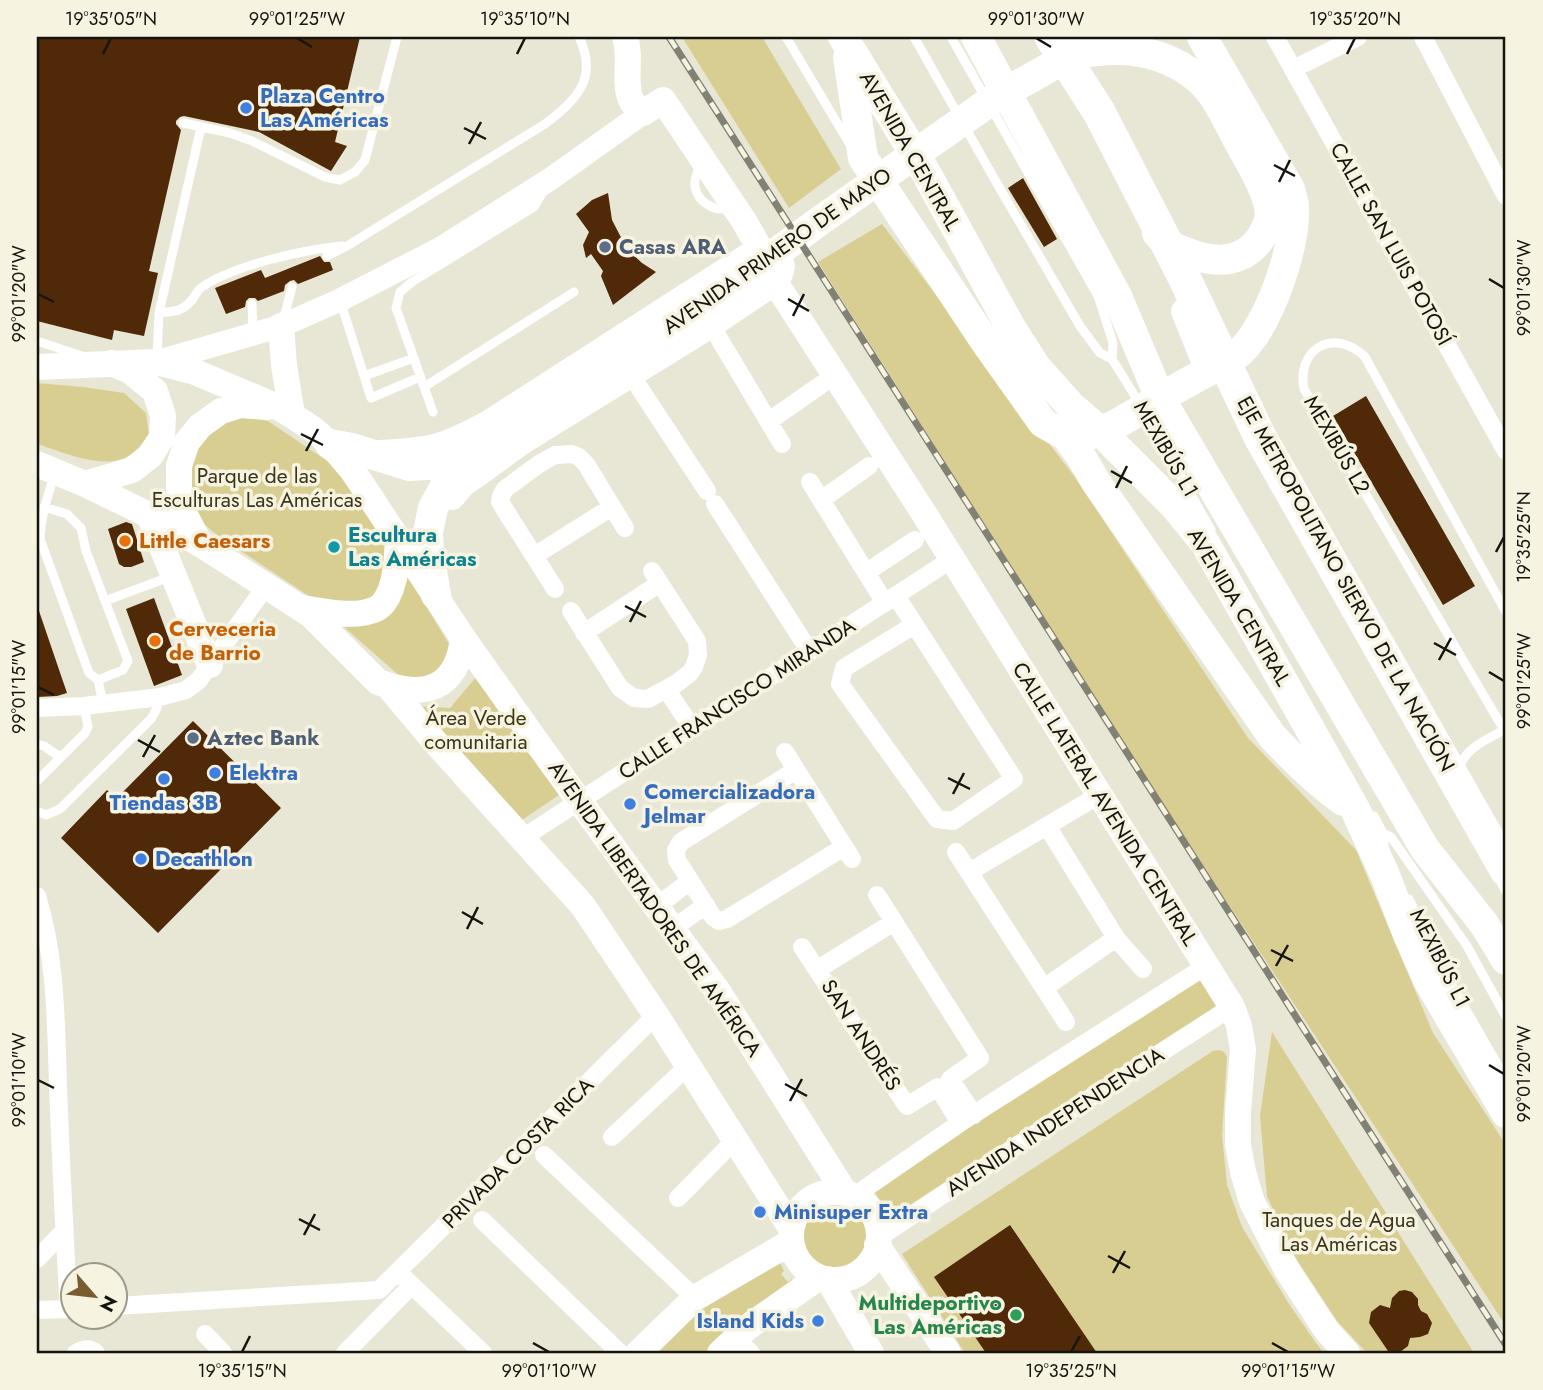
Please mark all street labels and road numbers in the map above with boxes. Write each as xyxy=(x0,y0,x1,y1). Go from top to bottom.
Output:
street label: AVENIDA CENTRAL xyxy=(852,66,968,237)
street label: CALLE SAN LUIS POTOSÍ xyxy=(1323,137,1460,352)
street label: AVENIDA PRIMERO DE MAYO xyxy=(657,160,897,342)
street label: MEXIBÚS L2 xyxy=(1297,390,1377,500)
street label: EJE METROPOLITANO SIERVO DE LA NACIÓN xyxy=(1230,391,1462,777)
street label: MEXIBÚS L1 xyxy=(1126,395,1206,503)
street label: AVENIDA CENTRAL xyxy=(1180,522,1298,692)
street label: CALLE FRANCISCO MIRANDA xyxy=(613,611,861,787)
street label: CALLE LATERAL AVENIDA CENTRAL xyxy=(1005,656,1205,952)
street label: AVENIDA LIBERTADORES DE AMÉRICA xyxy=(541,755,769,1063)
street label: MEXIBÚS L1 xyxy=(1402,904,1478,1012)
street label: SAN ANDRÉS xyxy=(814,973,908,1097)
street label: AVENIDA INDEPENDENCIA xyxy=(940,1040,1170,1204)
street label: PRIVADA COSTA RICA xyxy=(436,1071,600,1235)

